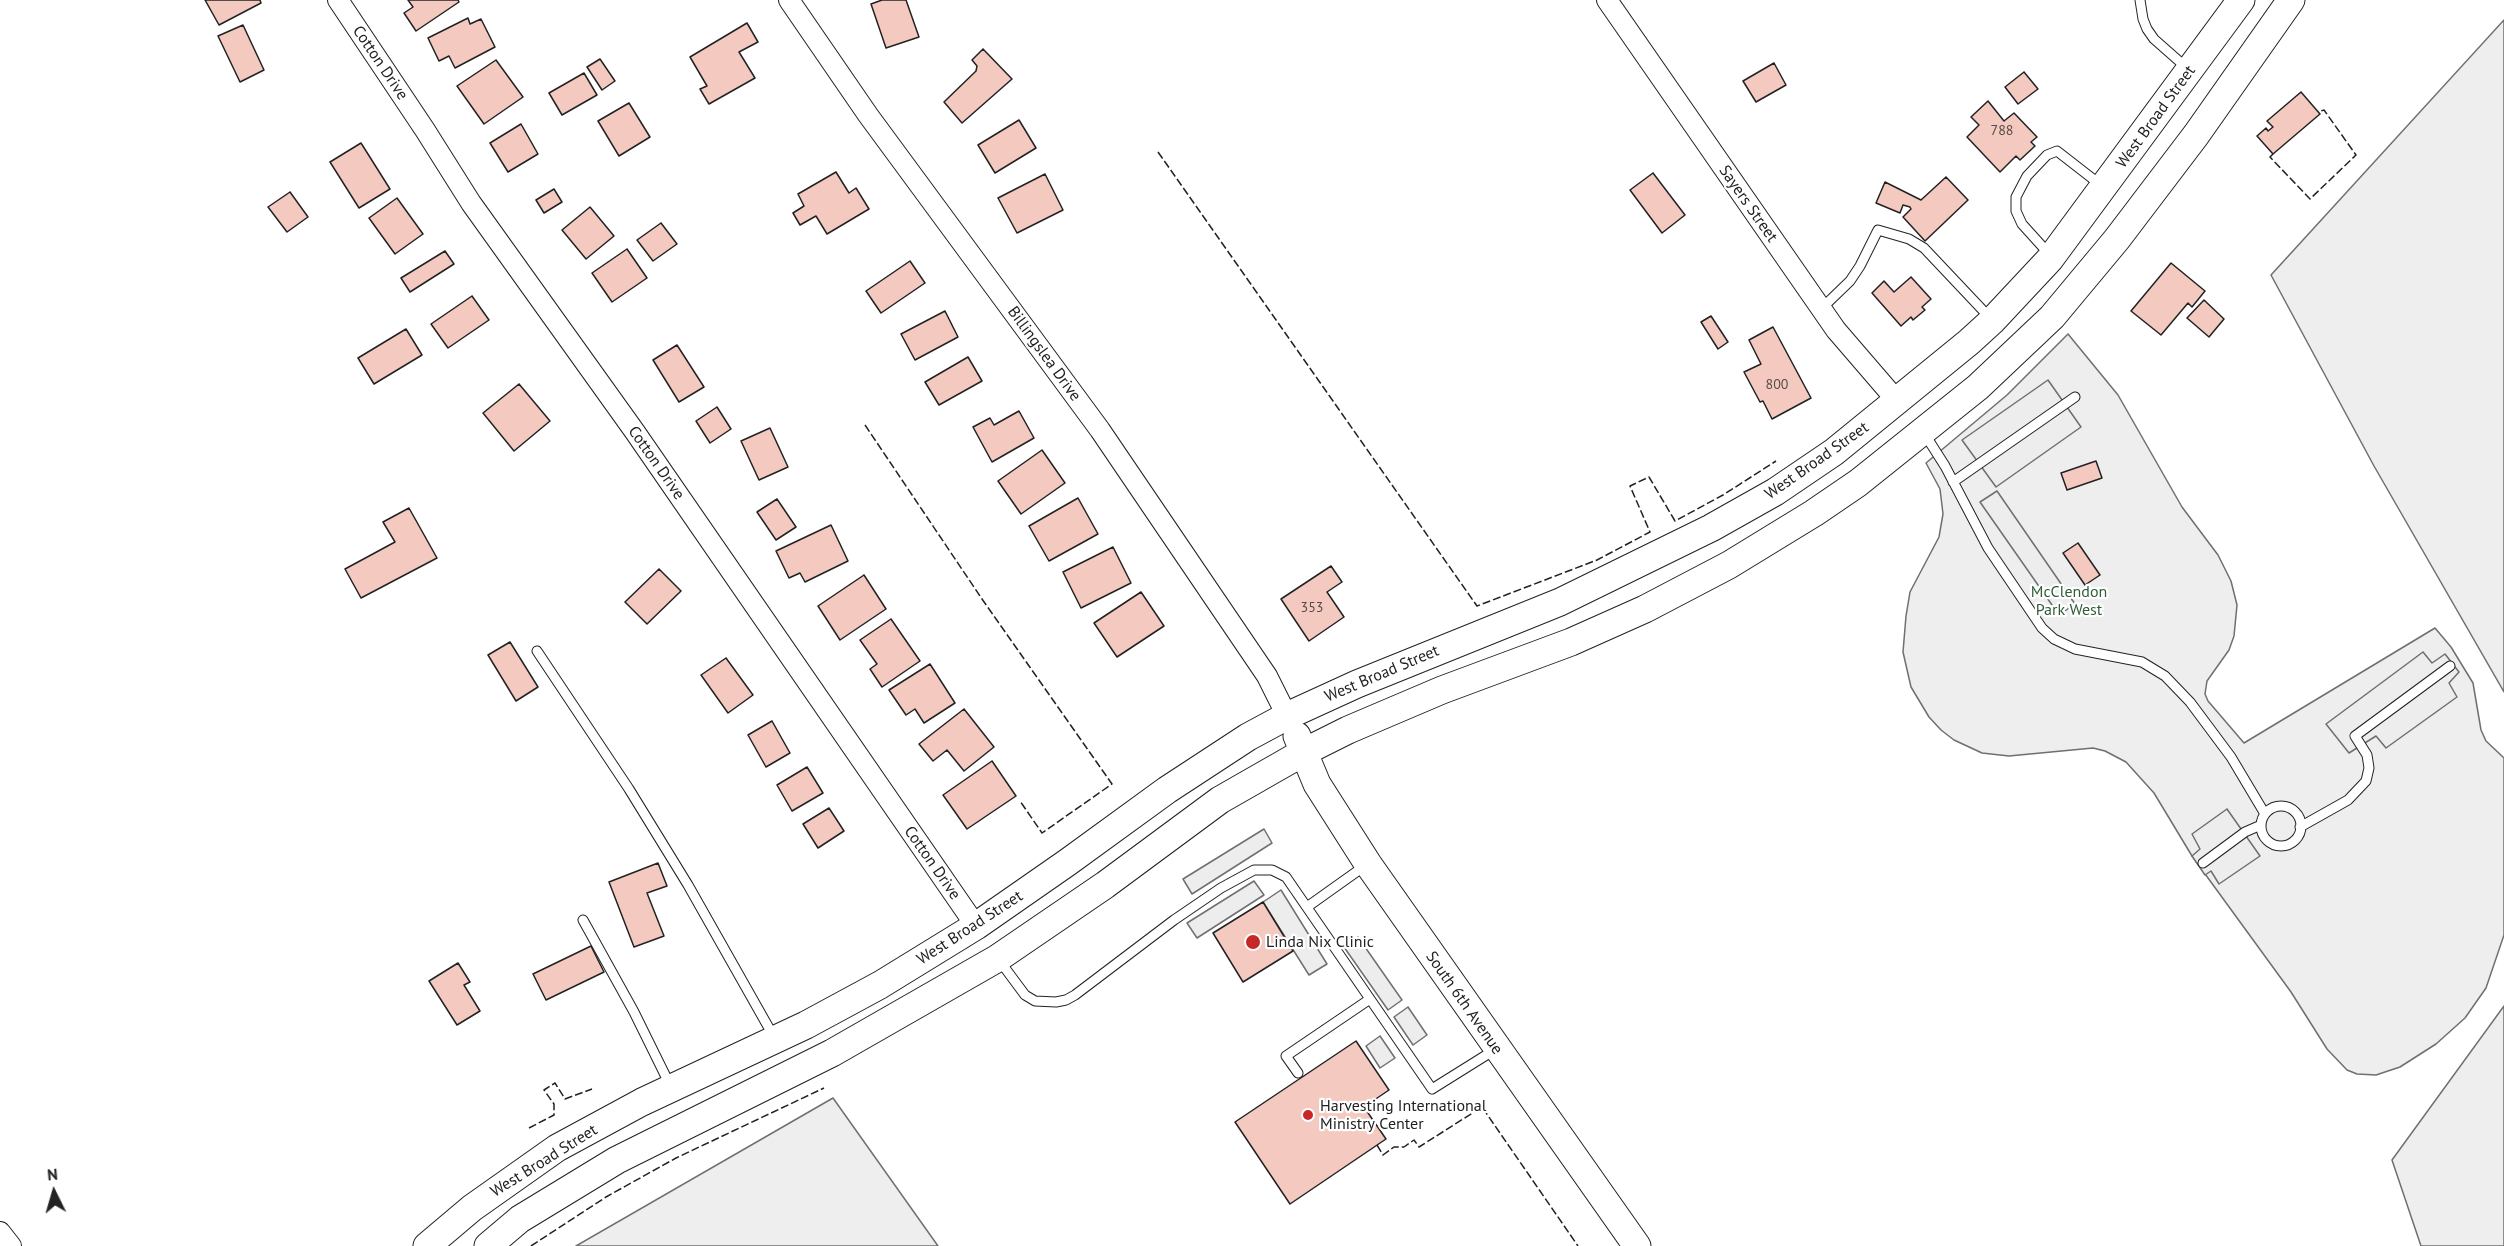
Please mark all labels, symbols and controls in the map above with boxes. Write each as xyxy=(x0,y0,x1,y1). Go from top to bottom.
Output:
street label: Cotton Drive xyxy=(348,22,412,104)
street label: West Broad Street xyxy=(2112,62,2200,172)
house number: 788 xyxy=(1991,123,2013,139)
street label: Sayers Street xyxy=(1715,162,1781,246)
street label: Billingslea Drive xyxy=(1003,303,1085,405)
house number: 800 xyxy=(1766,377,1788,393)
street label: West Broad Street xyxy=(1761,418,1873,504)
street label: Cotton Drive xyxy=(624,423,688,503)
park label: McClendon Park West xyxy=(2031,582,2107,620)
house number: 353 xyxy=(1301,600,1323,616)
street label: West Broad Street xyxy=(1322,641,1442,707)
street label: Cotton Drive xyxy=(900,823,964,903)
street label: West Broad Street xyxy=(914,887,1026,969)
place label: Linda Nix Clinic xyxy=(1266,932,1374,952)
marker: Linda Nix Clinic xyxy=(1244,933,1262,951)
street label: South 6th Avenue xyxy=(1421,948,1507,1058)
place label: Harvesting International Ministry Center xyxy=(1320,1096,1486,1134)
marker: Harvesting International Ministry Center xyxy=(1301,1108,1315,1122)
street label: West Broad Street xyxy=(487,1120,601,1202)
north arrow xyxy=(24,1162,84,1222)
text: N xyxy=(46,1164,59,1184)

